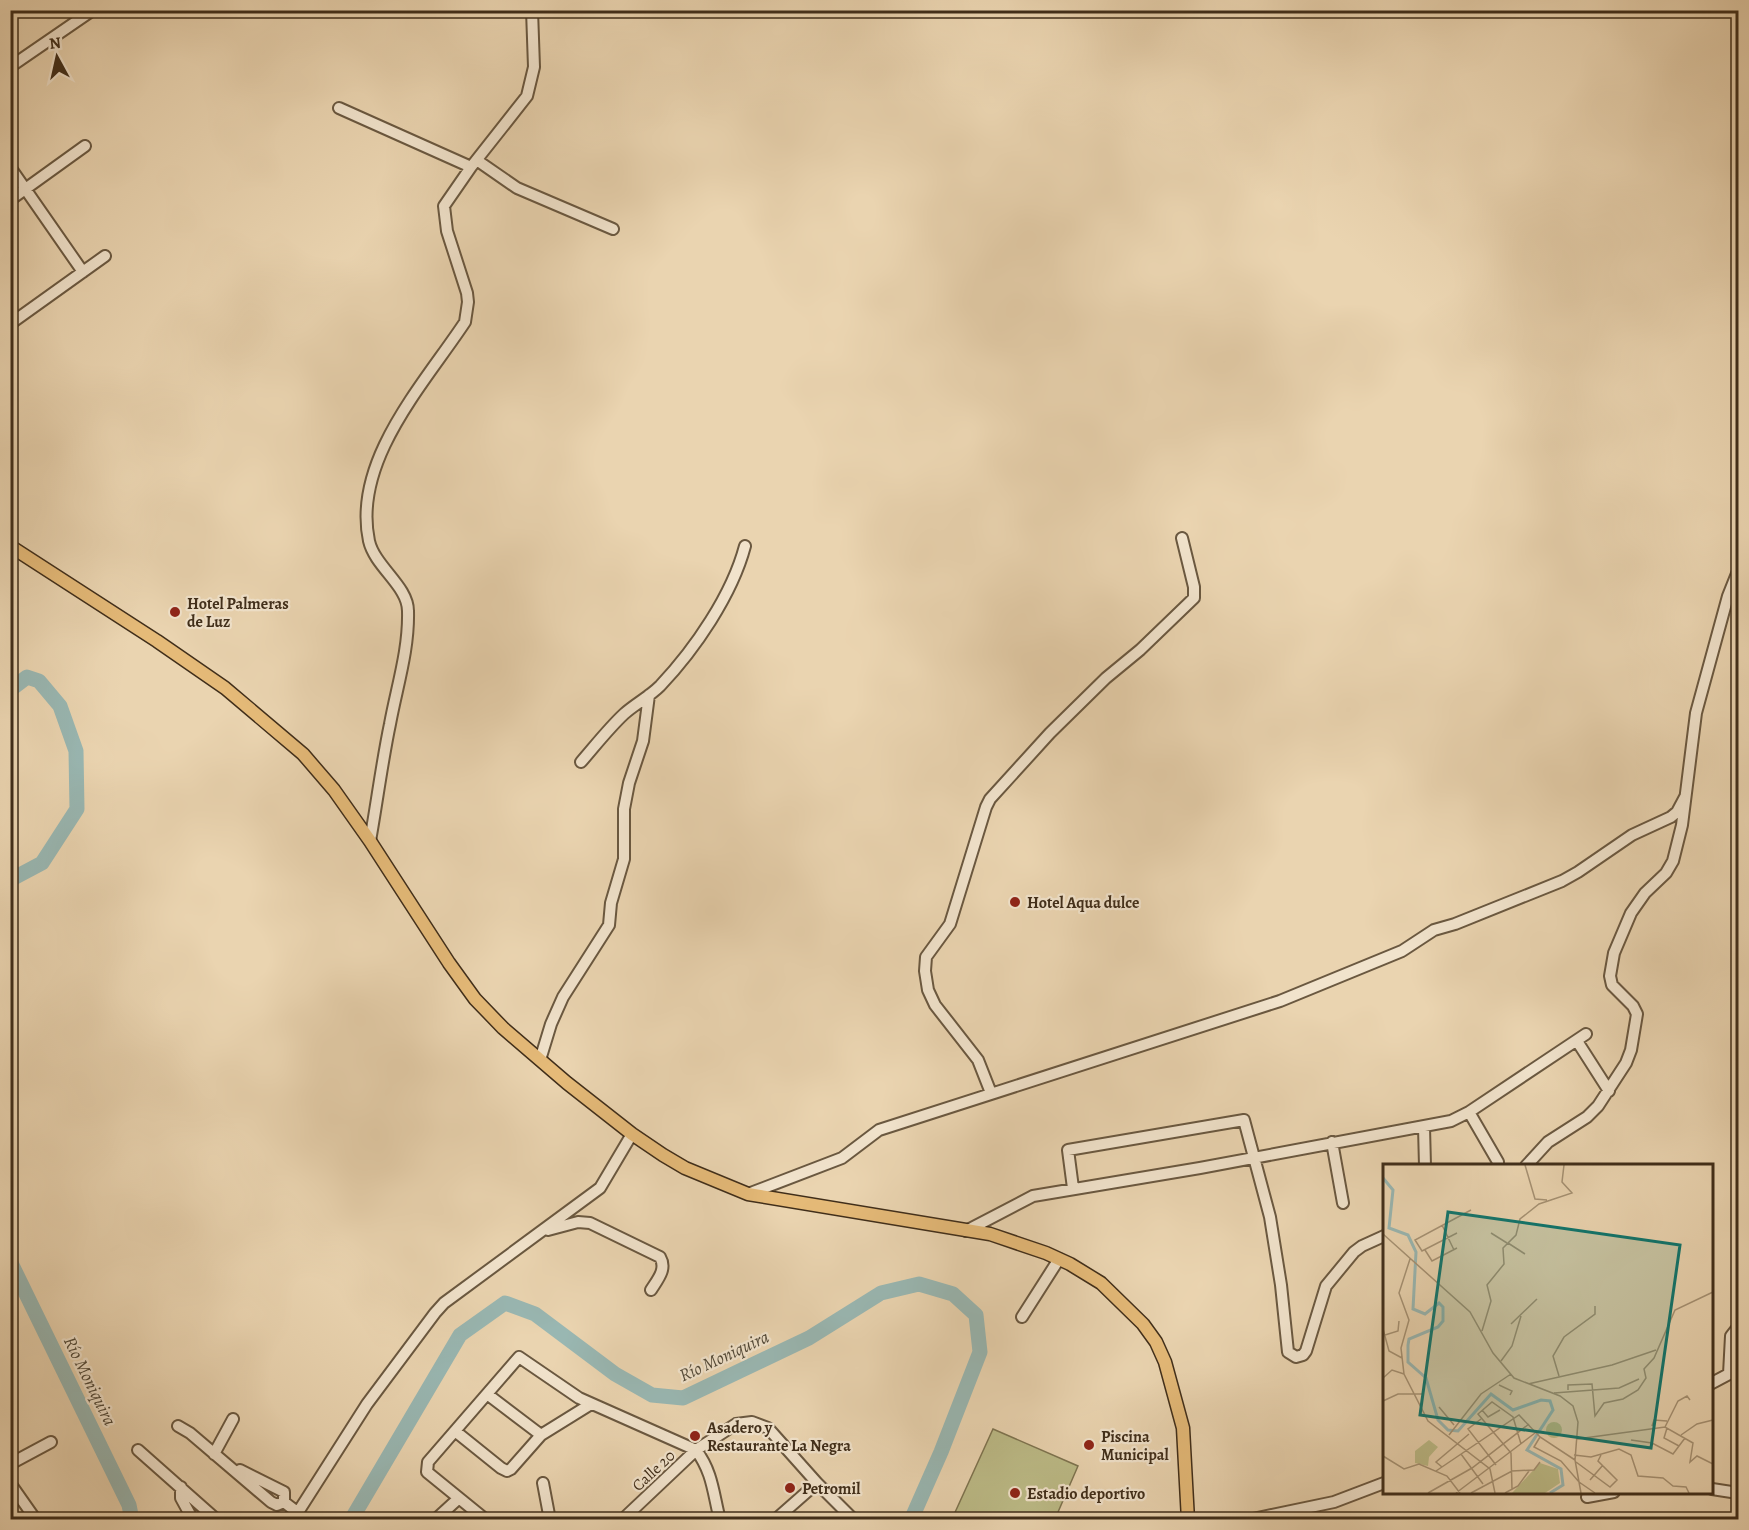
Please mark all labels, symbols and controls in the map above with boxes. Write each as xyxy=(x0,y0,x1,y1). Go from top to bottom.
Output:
north arrow xyxy=(27,27,87,87)
text: N xyxy=(48,31,63,55)
place label: Hotel Palmeras de Luz xyxy=(187,593,289,633)
marker: Hotel Palmeras de Luz xyxy=(168,605,182,619)
place label: Hotel Aqua dulce xyxy=(1027,892,1139,914)
marker: Hotel Aqua dulce xyxy=(1008,895,1022,909)
inset map xyxy=(1383,1164,1713,1494)
water label: Río Moniquira xyxy=(675,1325,773,1387)
water label: Río Moniquira xyxy=(58,1332,122,1430)
place label: Asadero y Restaurante La Negra xyxy=(706,1417,851,1457)
place label: Piscina Municipal xyxy=(1101,1426,1169,1466)
marker: Asadero y Restaurante La Negra xyxy=(688,1429,702,1443)
marker: Piscina Municipal xyxy=(1082,1438,1096,1452)
street label: Calle 20 xyxy=(627,1445,680,1496)
place label: Petromil xyxy=(802,1478,861,1500)
marker: Petromil xyxy=(783,1481,797,1495)
place label: Estadio deportivo xyxy=(1027,1483,1145,1505)
marker: Estadio deportivo xyxy=(1008,1486,1022,1500)

